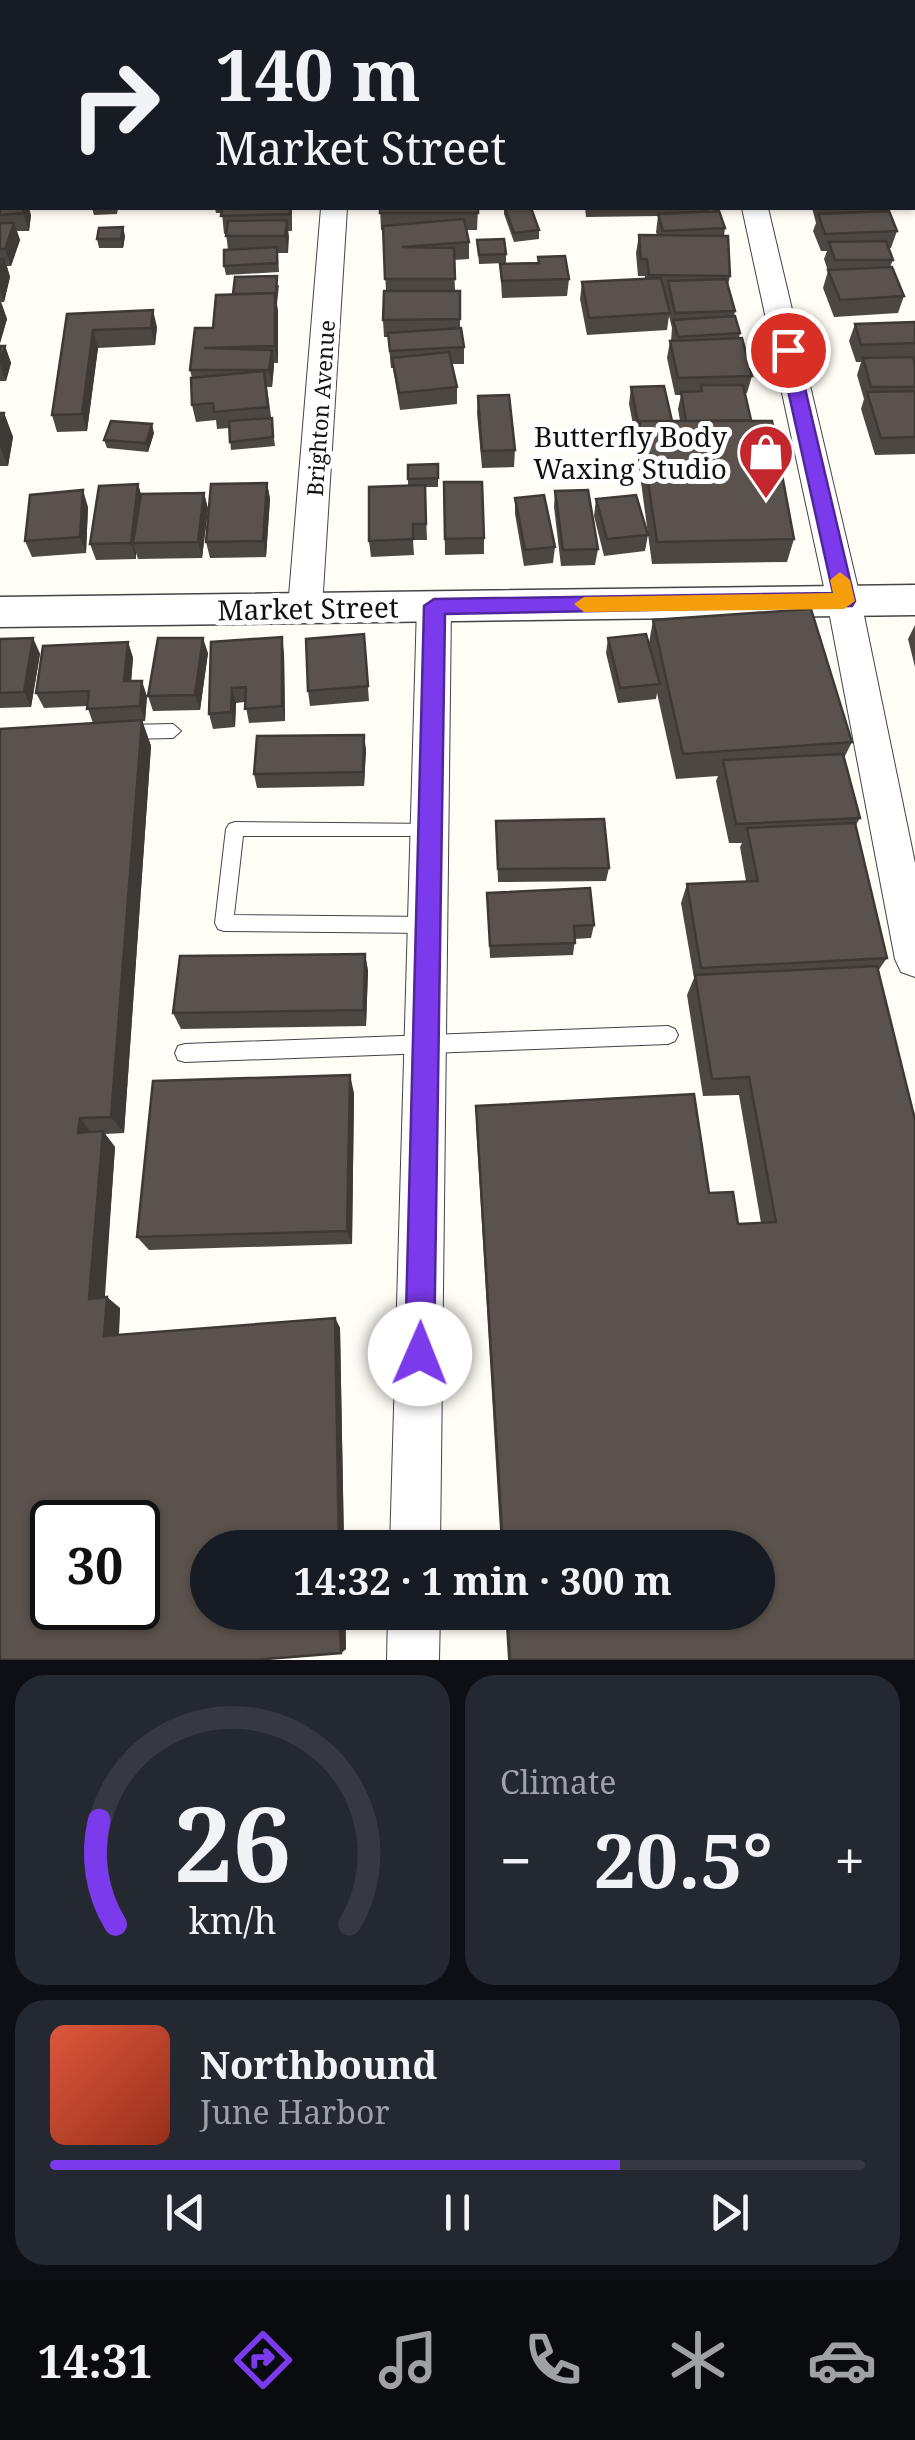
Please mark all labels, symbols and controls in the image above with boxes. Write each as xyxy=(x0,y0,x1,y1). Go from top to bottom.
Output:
text: 140 m xyxy=(215,26,421,122)
icon: right xyxy=(50,40,180,170)
text: Market Street xyxy=(215,117,506,178)
pin xyxy=(746,308,831,393)
street label: Brighton Avenue xyxy=(299,319,341,497)
icon: arrive xyxy=(761,323,816,378)
place label: Butterfly Body Waxing Studio xyxy=(533,417,727,487)
shop icon: Butterfly Body Waxing Studio xyxy=(736,422,796,501)
street label: Market Street xyxy=(217,587,399,629)
position arrow xyxy=(368,1302,472,1406)
speed limit sign: 30 xyxy=(30,1500,160,1630)
text: 14:32 · 1 min · 300 m xyxy=(293,1554,672,1606)
text: Climate xyxy=(500,1760,616,1803)
text: 26 xyxy=(174,1771,291,1912)
text: 20.5° xyxy=(593,1808,773,1910)
text: − xyxy=(500,1822,532,1897)
text: + xyxy=(834,1822,865,1897)
text: km/h xyxy=(189,1896,276,1944)
text: Northbound xyxy=(200,2038,437,2090)
text: June Harbor xyxy=(200,2090,389,2133)
icon: previous xyxy=(158,2185,213,2240)
icon: pause xyxy=(430,2185,485,2240)
icon: next xyxy=(702,2185,757,2240)
icon: directions xyxy=(228,2325,298,2395)
icon: music xyxy=(373,2325,443,2395)
icon: phone xyxy=(518,2325,588,2395)
icon: climate xyxy=(663,2325,733,2395)
icon: car xyxy=(807,2325,877,2395)
text: 14:31 xyxy=(37,2330,153,2391)

